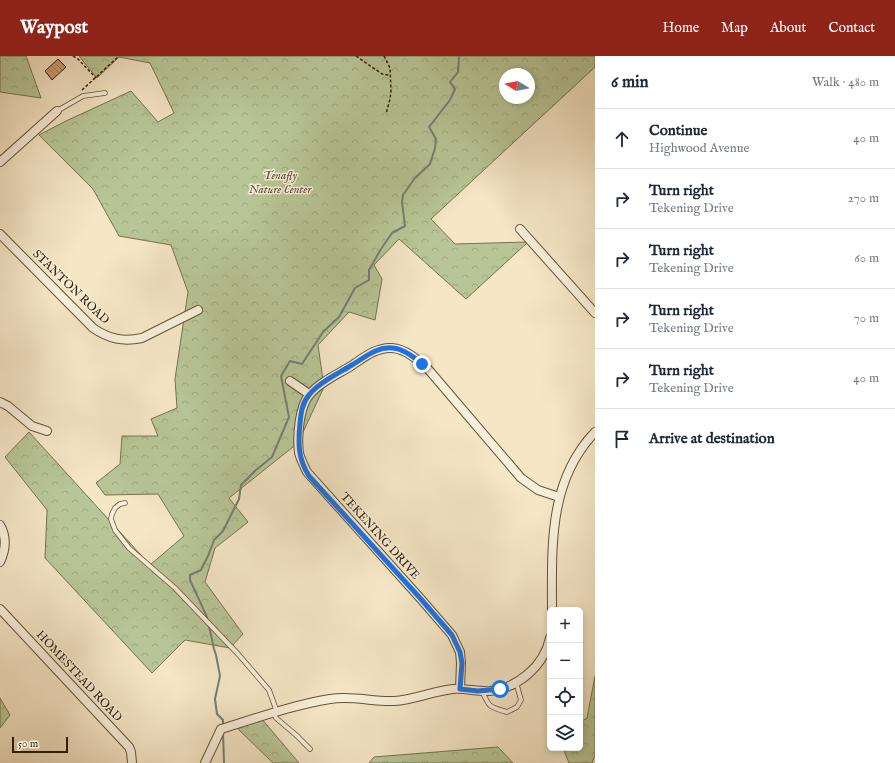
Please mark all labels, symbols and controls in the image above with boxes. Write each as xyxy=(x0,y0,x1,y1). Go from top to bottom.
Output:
text: Waypost xyxy=(20,16,88,40)
text: Home xyxy=(663,19,699,37)
text: Map xyxy=(721,19,748,37)
text: About xyxy=(770,19,806,37)
text: Contact xyxy=(828,19,875,37)
north arrow xyxy=(499,68,535,104)
text: 6 min xyxy=(611,72,649,93)
text: Walk · 480 m xyxy=(812,74,879,91)
text: Continue xyxy=(649,121,707,140)
icon: ahead xyxy=(611,128,633,150)
text: 40 m xyxy=(853,130,879,147)
text: Highwood Avenue xyxy=(649,140,749,157)
park label: Tenafly Nature Center xyxy=(249,168,312,197)
text: Turn right xyxy=(649,181,714,200)
icon: right xyxy=(611,188,633,210)
text: 270 m xyxy=(848,190,879,207)
text: Tekening Drive xyxy=(649,200,734,217)
text: Turn right xyxy=(649,241,714,260)
street label: STANTON ROAD xyxy=(30,247,113,328)
icon: right xyxy=(611,248,633,270)
text: 60 m xyxy=(854,250,879,267)
text: Tekening Drive xyxy=(649,260,734,277)
text: Turn right xyxy=(649,301,714,320)
icon: right xyxy=(611,308,633,330)
text: 70 m xyxy=(854,310,879,327)
text: Tekening Drive xyxy=(649,320,734,337)
route end xyxy=(413,355,431,373)
text: Turn right xyxy=(649,361,714,380)
icon: right xyxy=(611,368,633,390)
text: 40 m xyxy=(853,370,879,387)
text: Tekening Drive xyxy=(649,380,734,397)
icon: arrive xyxy=(611,428,633,450)
text: Arrive at destination xyxy=(649,429,775,448)
street label: TEKENING DRIVE xyxy=(337,489,423,583)
map controls xyxy=(547,607,583,751)
button: + xyxy=(547,607,583,643)
street label: HOMESTEAD ROAD xyxy=(33,627,125,725)
button: − xyxy=(547,643,583,679)
button: locate xyxy=(547,679,583,715)
route start xyxy=(491,680,509,698)
button: layers xyxy=(547,715,583,751)
scale bar xyxy=(12,735,68,754)
text: 50 m xyxy=(18,737,38,751)

